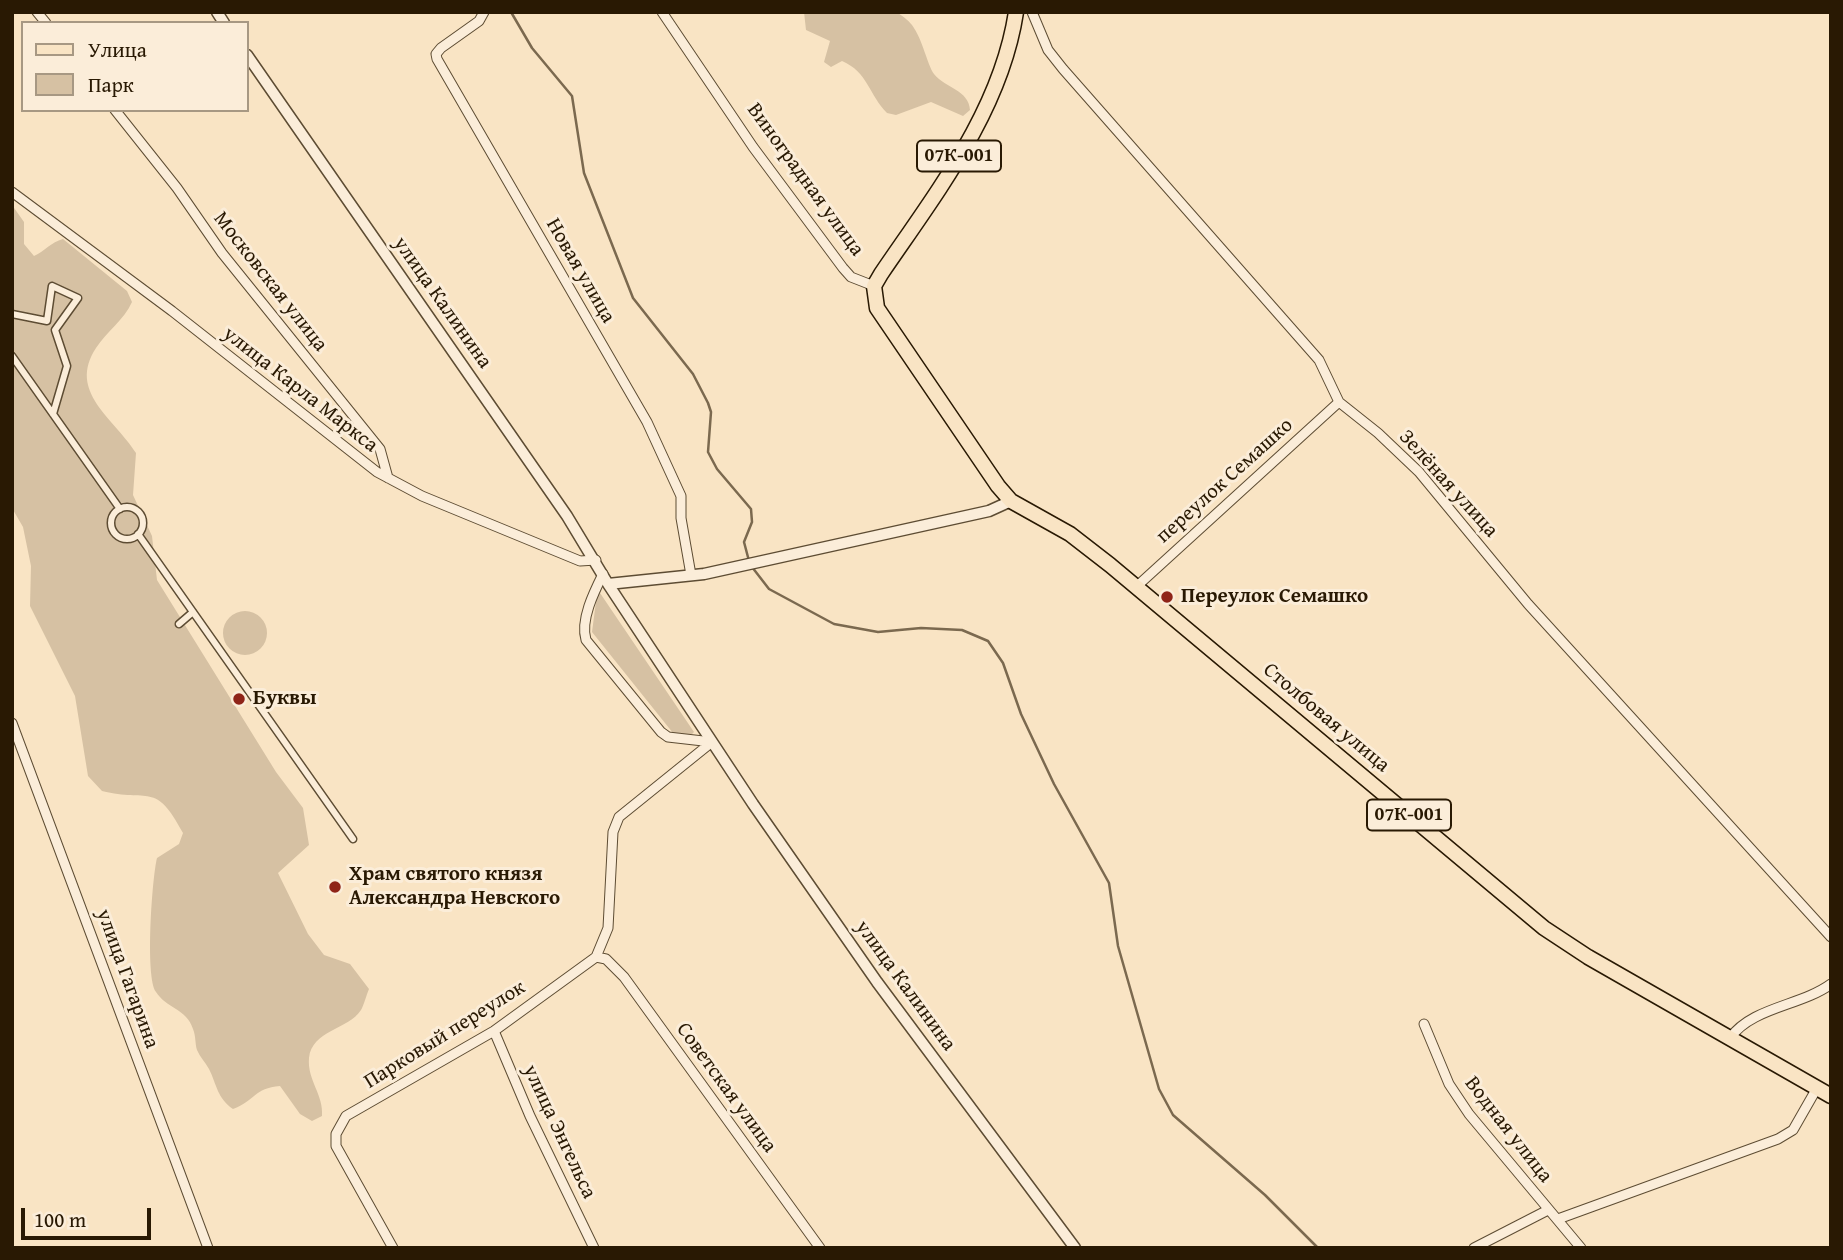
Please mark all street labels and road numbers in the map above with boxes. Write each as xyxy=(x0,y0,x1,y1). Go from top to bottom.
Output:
street label: Виноградная улица xyxy=(741,99,869,261)
road number: 07К-001 xyxy=(917,140,1001,172)
street label: Московская улица xyxy=(208,207,332,357)
street label: Новая улица xyxy=(540,214,620,328)
street label: улица Калинина xyxy=(387,232,497,374)
street label: улица Карла Маркса xyxy=(217,322,383,458)
street label: переулок Семашко xyxy=(1151,413,1299,549)
street label: Зелёная улица xyxy=(1393,425,1503,543)
street label: Столбовая улица xyxy=(1258,658,1394,778)
road number: 07К-001 xyxy=(1367,800,1451,830)
street label: улица Гагарина xyxy=(90,906,164,1052)
street label: улица Калинина xyxy=(849,916,961,1056)
street label: Парковый переулок xyxy=(360,975,530,1095)
street label: Советская улица xyxy=(670,1018,782,1158)
street label: улица Энгельса xyxy=(517,1061,601,1203)
street label: Водная улица xyxy=(1459,1072,1557,1188)

